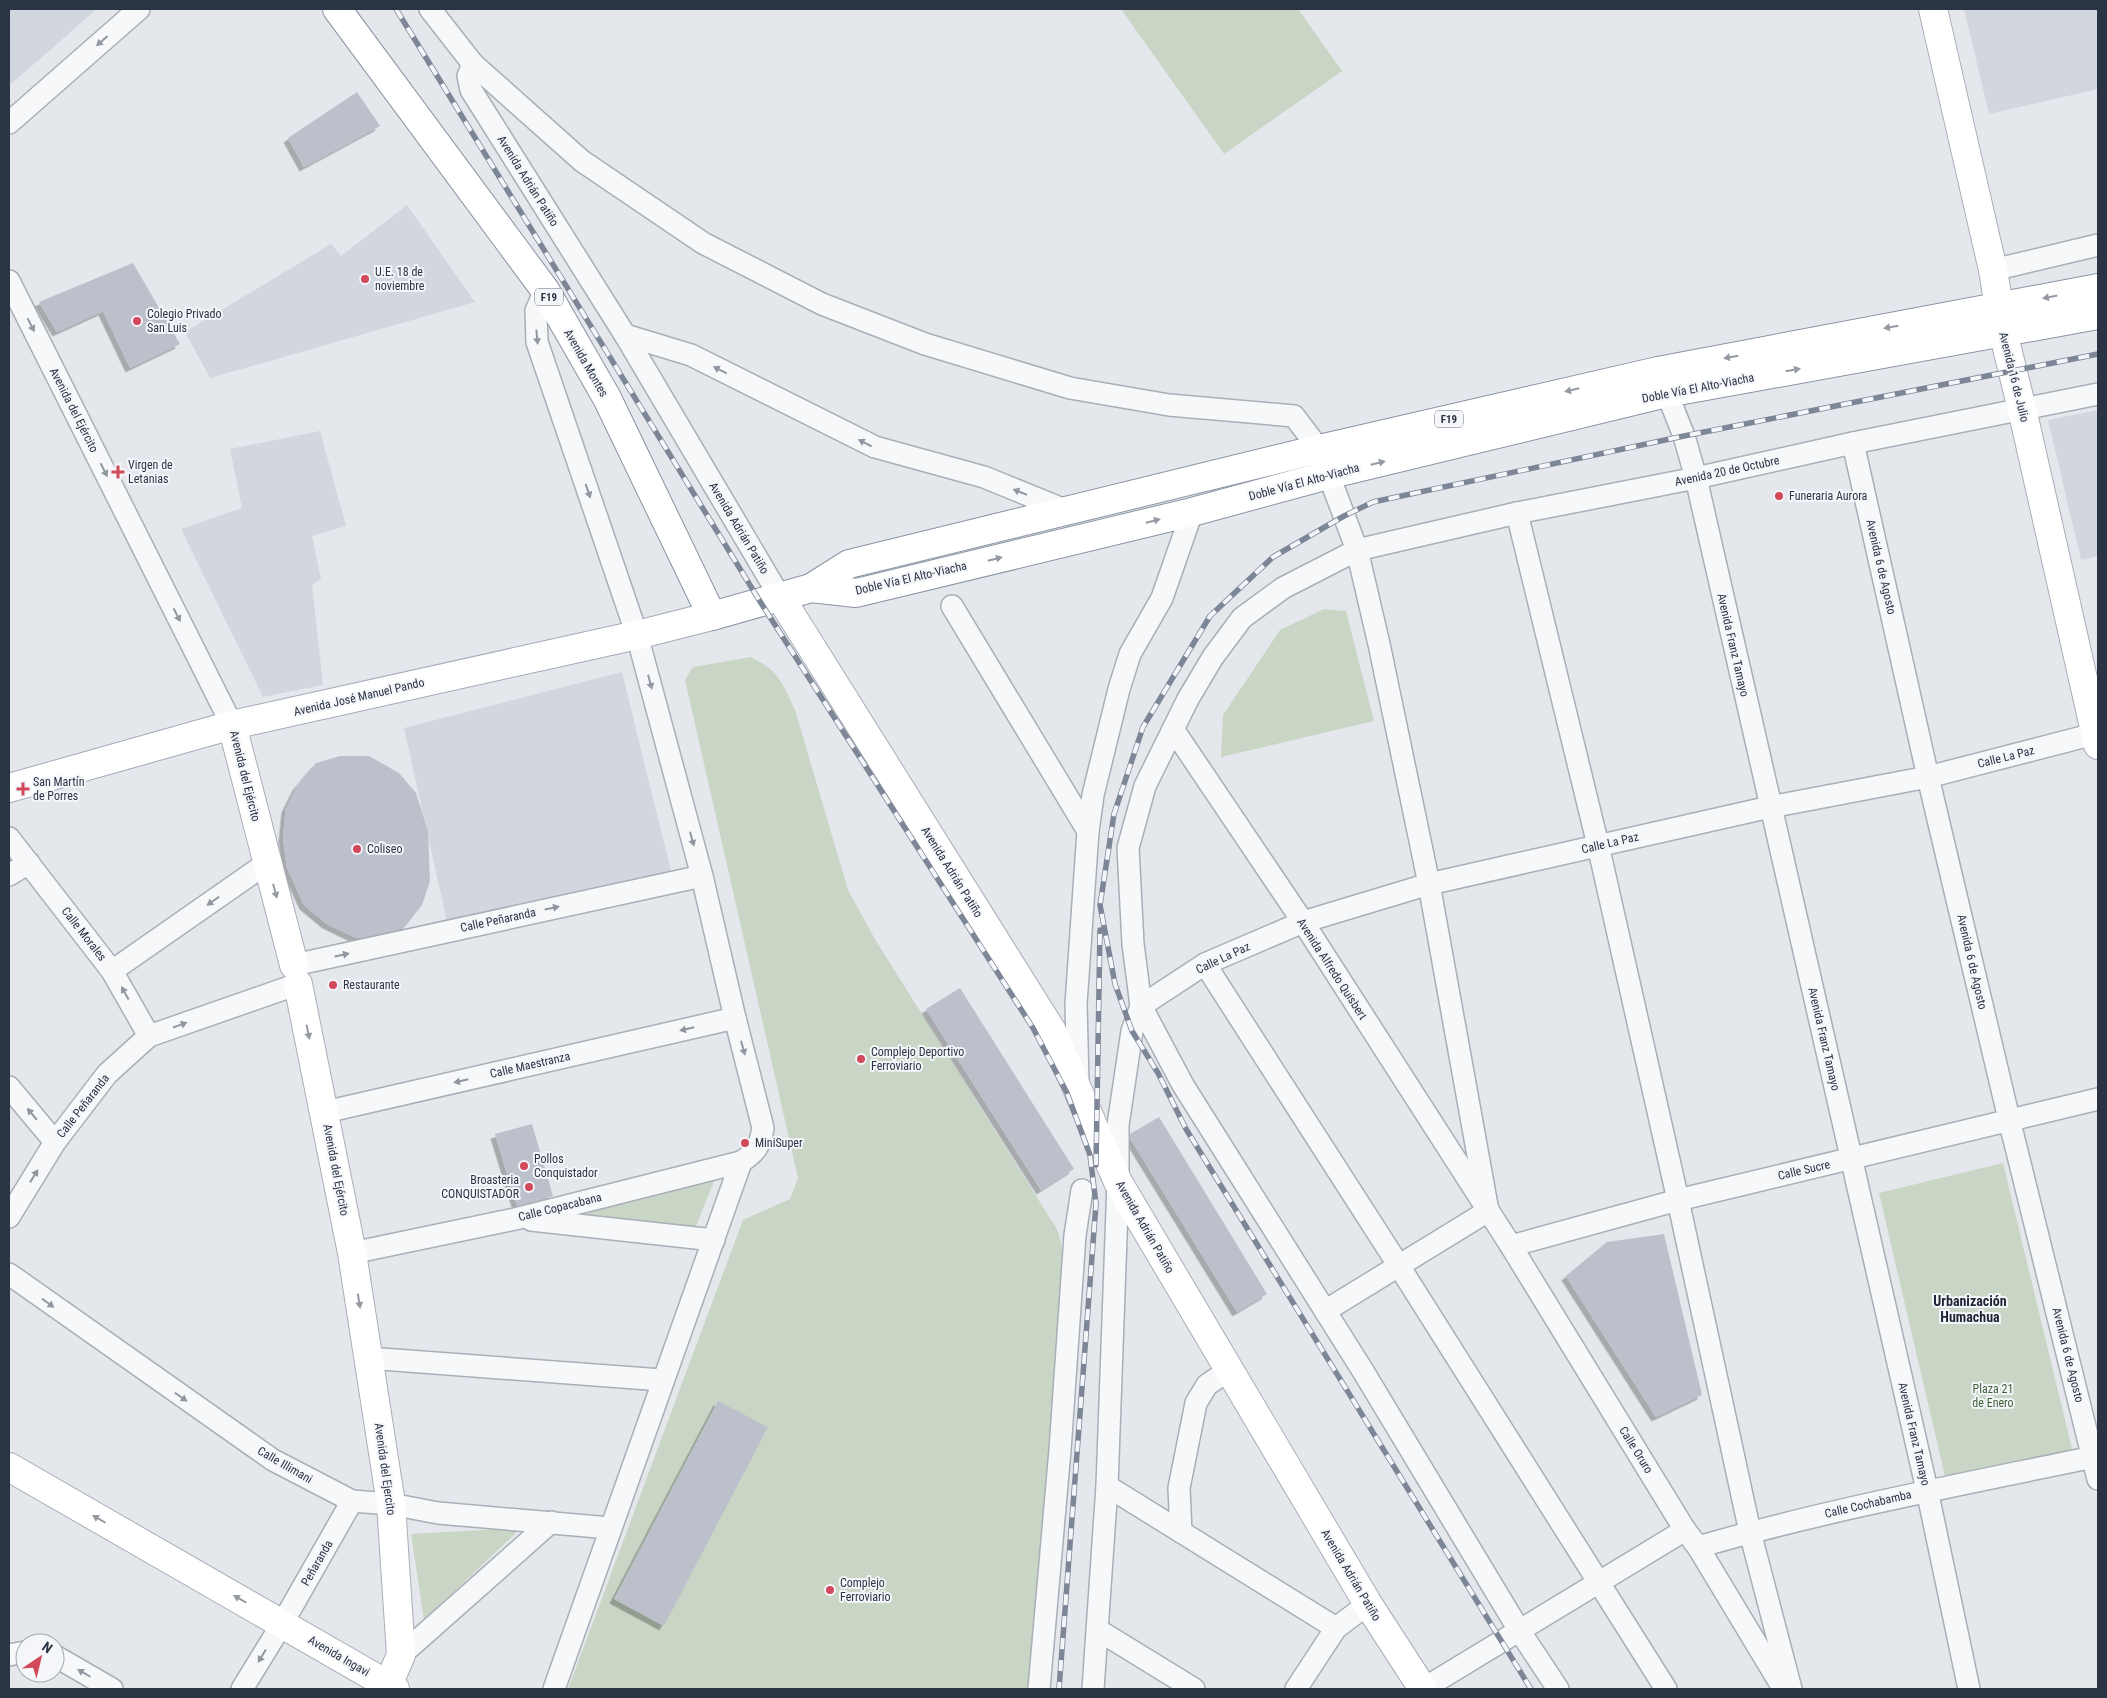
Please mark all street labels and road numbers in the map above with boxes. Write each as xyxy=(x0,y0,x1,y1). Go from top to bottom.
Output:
street label: Avenida Adrián Patiño xyxy=(494,133,562,229)
road number: F19 xyxy=(535,288,563,306)
street label: Avenida Montes xyxy=(561,327,611,399)
street label: Avenida 16 de Julio xyxy=(1996,330,2032,424)
street label: Avenida del Ejército xyxy=(47,365,101,455)
street label: Doble Vía El Alto-Viacha xyxy=(1641,370,1755,406)
road number: F19 xyxy=(1435,410,1463,428)
street label: Avenida 20 de Octubre xyxy=(1673,453,1781,489)
street label: Doble Vía El Alto-Viacha xyxy=(1247,460,1361,503)
street label: Avenida Adrián Patiño xyxy=(706,480,772,576)
street label: Avenida 6 de Agosto xyxy=(1863,518,1899,616)
street label: Doble Vía El Alto-Viacha xyxy=(854,558,968,598)
street label: Avenida Franz Tamayo xyxy=(1714,592,1752,698)
street label: Avenida José Manuel Pando xyxy=(292,675,426,719)
street label: Avenida del Ejército xyxy=(227,729,263,823)
street label: Calle La Paz xyxy=(1976,743,2036,771)
street label: Avenida Adrián Patiño xyxy=(918,824,986,920)
street label: Calle La Paz xyxy=(1580,830,1640,856)
street label: Calle Morales xyxy=(59,904,109,964)
street label: Calle Peñaranda xyxy=(459,905,537,935)
street label: Avenida 6 de Agosto xyxy=(1954,913,1990,1011)
street label: Avenida Alfredo Quisbert xyxy=(1294,916,1370,1023)
street label: Calle La Paz xyxy=(1194,939,1252,977)
street label: Avenida Franz Tamayo xyxy=(1805,986,1843,1092)
street label: Calle Maestranza xyxy=(489,1049,572,1081)
street label: Calle Peñaranda xyxy=(54,1071,112,1141)
street label: Avenida del Ejército xyxy=(320,1123,352,1217)
street label: Calle Sucre xyxy=(1777,1157,1832,1183)
street label: Avenida Adrián Patiño xyxy=(1113,1178,1177,1276)
street label: Calle Copacabana xyxy=(517,1190,603,1224)
street label: Avenida 6 de Agosto xyxy=(2049,1306,2087,1404)
street label: Avenida Franz Tamayo xyxy=(1895,1381,1933,1487)
street label: Avenida del Ejercito xyxy=(372,1422,398,1516)
street label: Calle Oruro xyxy=(1616,1424,1656,1476)
street label: Calle Illimani xyxy=(255,1444,315,1486)
street label: Calle Cochabamba xyxy=(1823,1487,1913,1521)
street label: Avenida Adrián Patiño xyxy=(1318,1527,1384,1623)
street label: Peñaranda xyxy=(298,1537,336,1588)
street label: Avenida Ingavi xyxy=(306,1633,372,1679)

